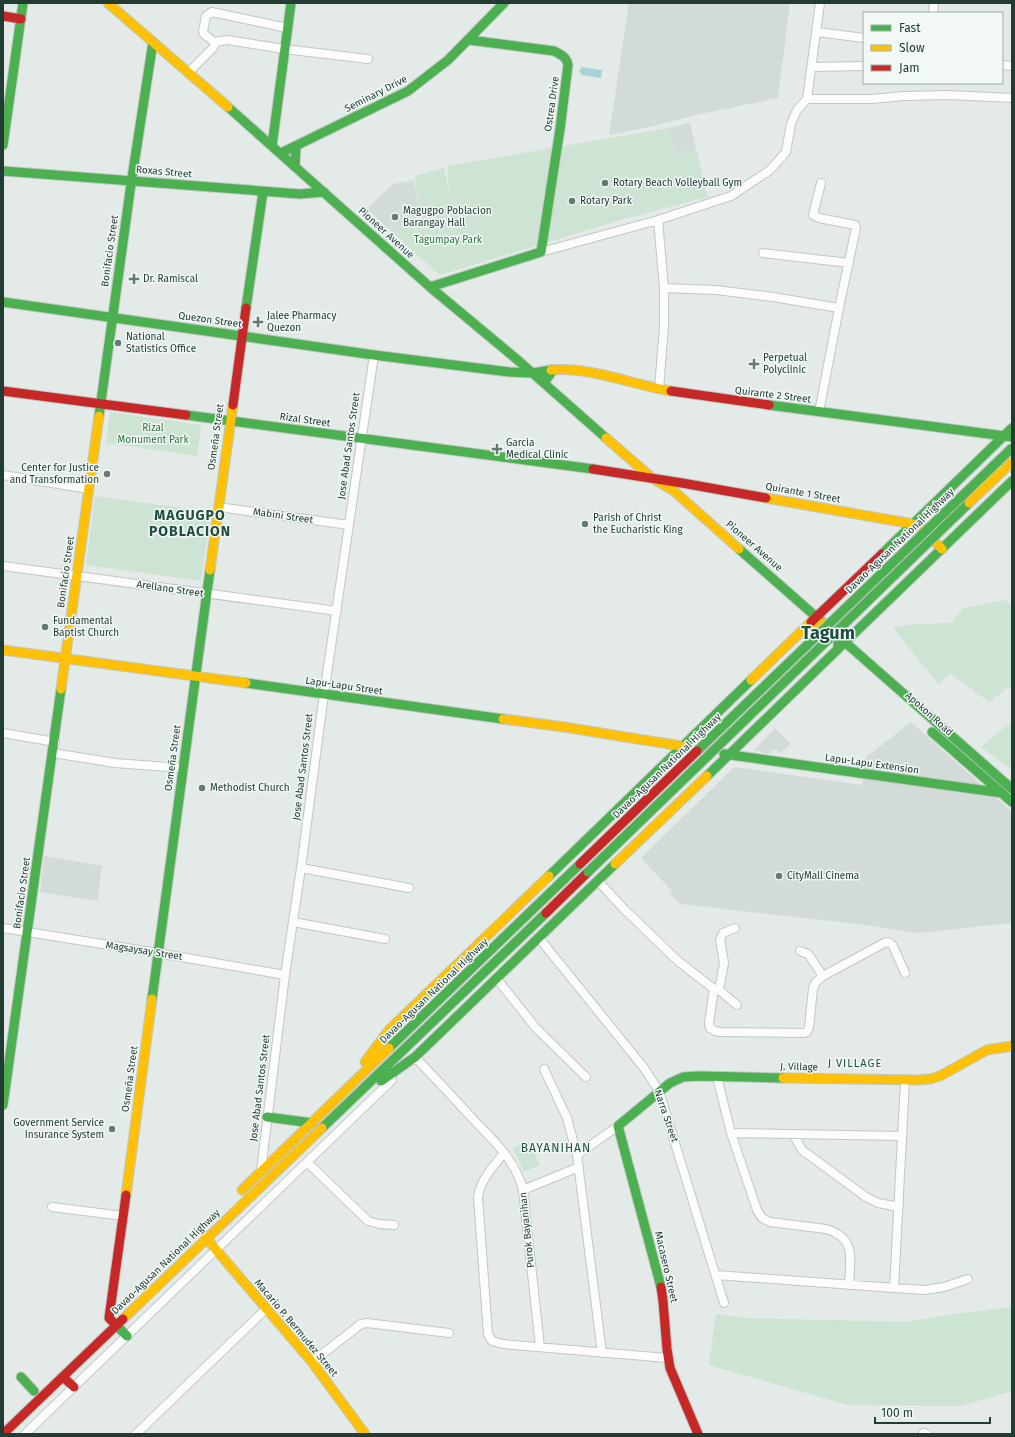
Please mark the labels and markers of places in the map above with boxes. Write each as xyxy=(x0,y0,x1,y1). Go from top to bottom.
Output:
place label: Rotary Beach Volleyball Gym xyxy=(613,177,742,189)
marker: Rotary Beach Volleyball Gym xyxy=(600,178,610,188)
place label: Rotary Park xyxy=(580,195,633,207)
marker: Rotary Park xyxy=(567,196,577,206)
place label: Magugpo Poblacion Barangay Hall xyxy=(403,205,492,229)
marker: Magugpo Poblacion Barangay Hall xyxy=(390,212,400,222)
marker: Dr. Ramiscal xyxy=(128,273,140,285)
place label: Dr. Ramiscal xyxy=(143,273,198,285)
place label: Jalee Pharmacy Quezon xyxy=(267,310,336,334)
marker: Jalee Pharmacy Quezon xyxy=(252,316,264,328)
place label: National Statistics Office xyxy=(126,331,196,355)
marker: National Statistics Office xyxy=(113,338,123,348)
place label: Perpetual Polyclinic xyxy=(763,352,807,376)
marker: Perpetual Polyclinic xyxy=(748,358,760,370)
place label: Garcia Medical Clinic xyxy=(506,437,569,461)
marker: Garcia Medical Clinic xyxy=(491,443,503,455)
place label: Center for Justice and Transformation xyxy=(10,462,99,486)
marker: Center for Justice and Transformation xyxy=(102,469,112,479)
place label: Parish of Christ the Eucharistic King xyxy=(593,512,683,536)
marker: Parish of Christ the Eucharistic King xyxy=(580,519,590,529)
place label: Fundamental Baptist Church xyxy=(53,615,119,639)
marker: Fundamental Baptist Church xyxy=(40,622,50,632)
place label: Methodist Church xyxy=(210,782,290,794)
marker: Methodist Church xyxy=(197,783,207,793)
place label: CityMall Cinema xyxy=(787,870,859,882)
marker: CityMall Cinema xyxy=(774,871,784,881)
place label: Government Service Insurance System xyxy=(13,1117,104,1141)
marker: Government Service Insurance System xyxy=(107,1124,117,1134)

